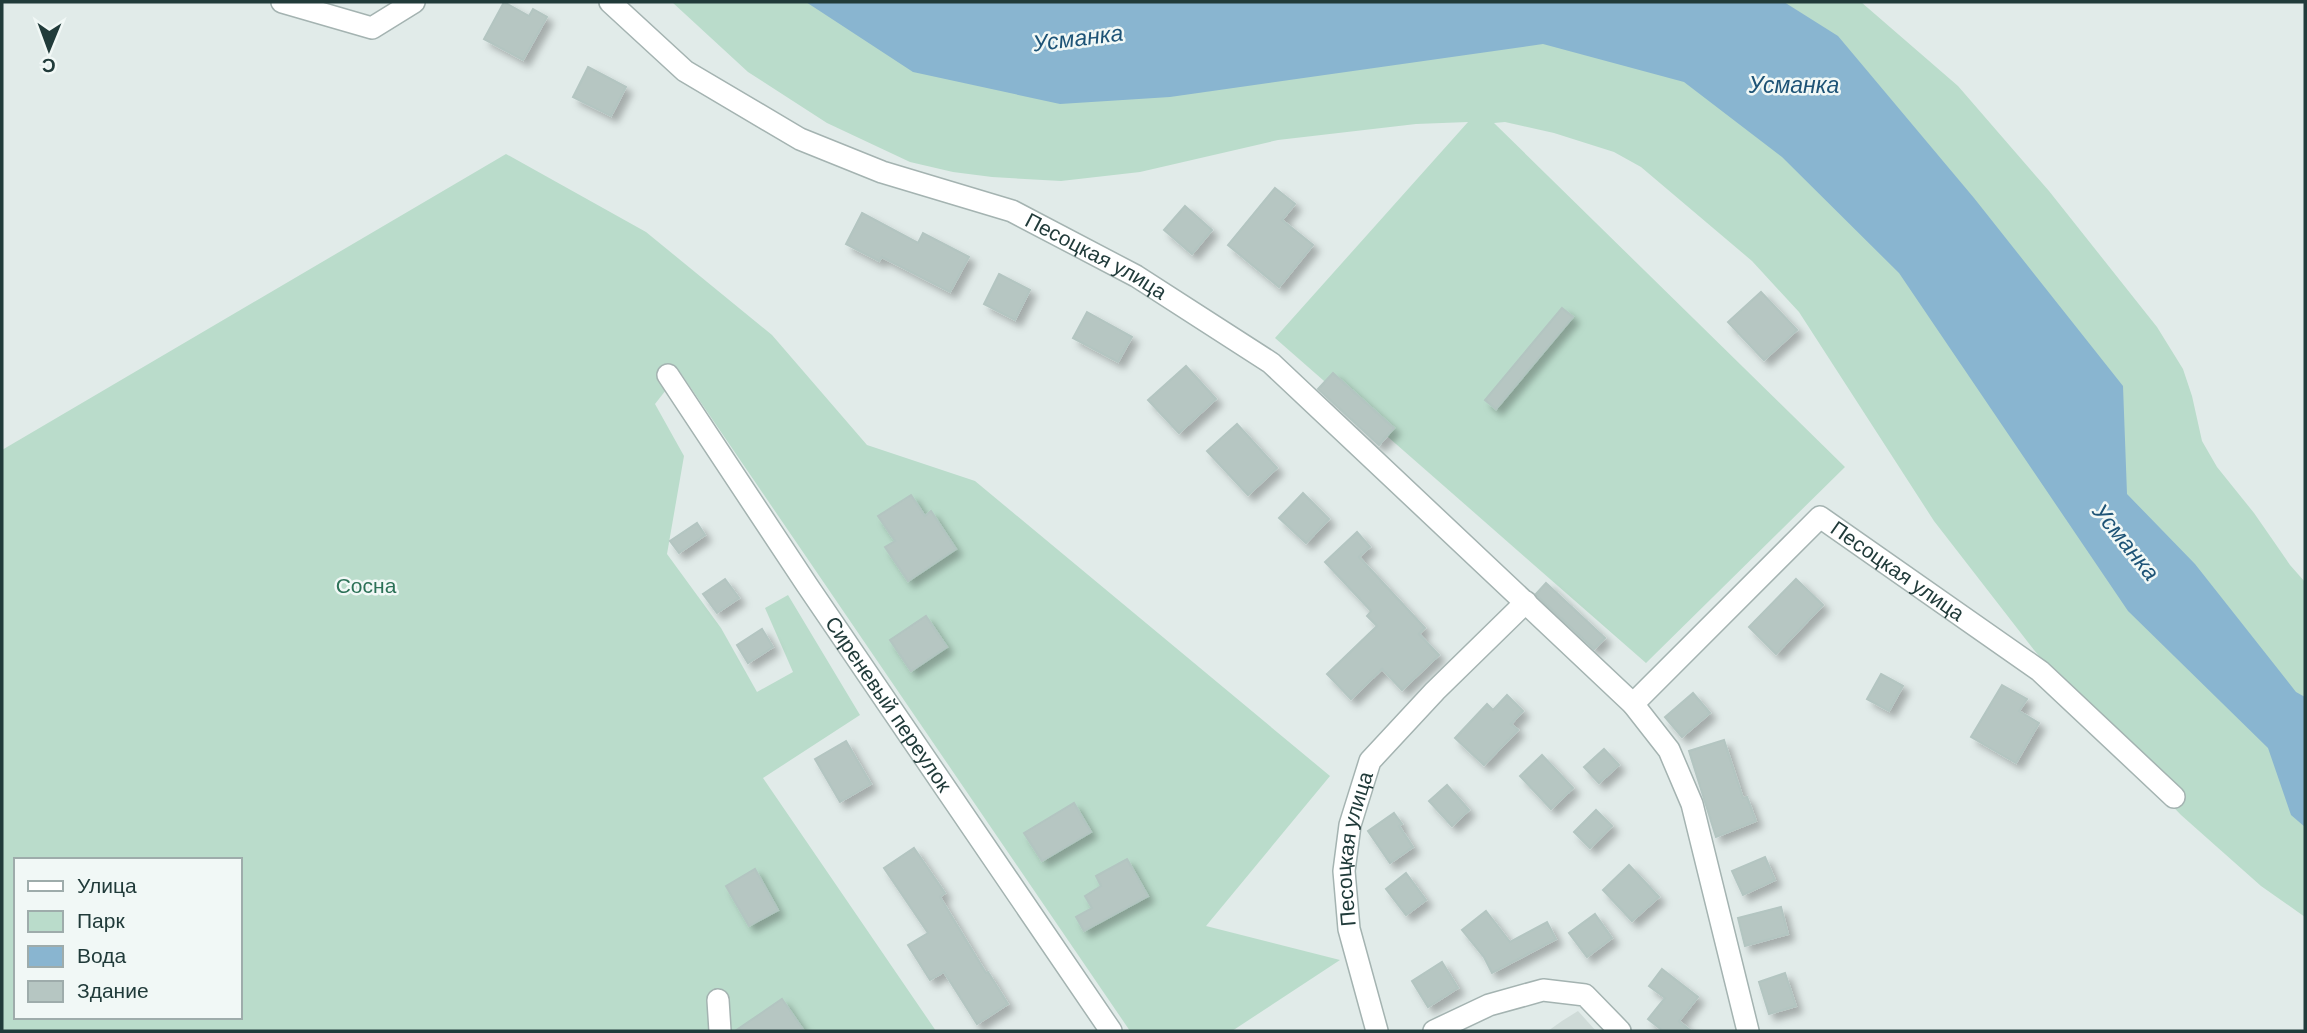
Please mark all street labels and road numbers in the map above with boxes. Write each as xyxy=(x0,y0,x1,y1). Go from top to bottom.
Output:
street label: Песоцкая улица xyxy=(1020,206,1172,306)
street label: Песоцкая улица xyxy=(1825,515,1970,628)
street label: Сиреневый переулок xyxy=(818,611,958,798)
street label: Песоцкая улица xyxy=(1330,768,1380,928)

